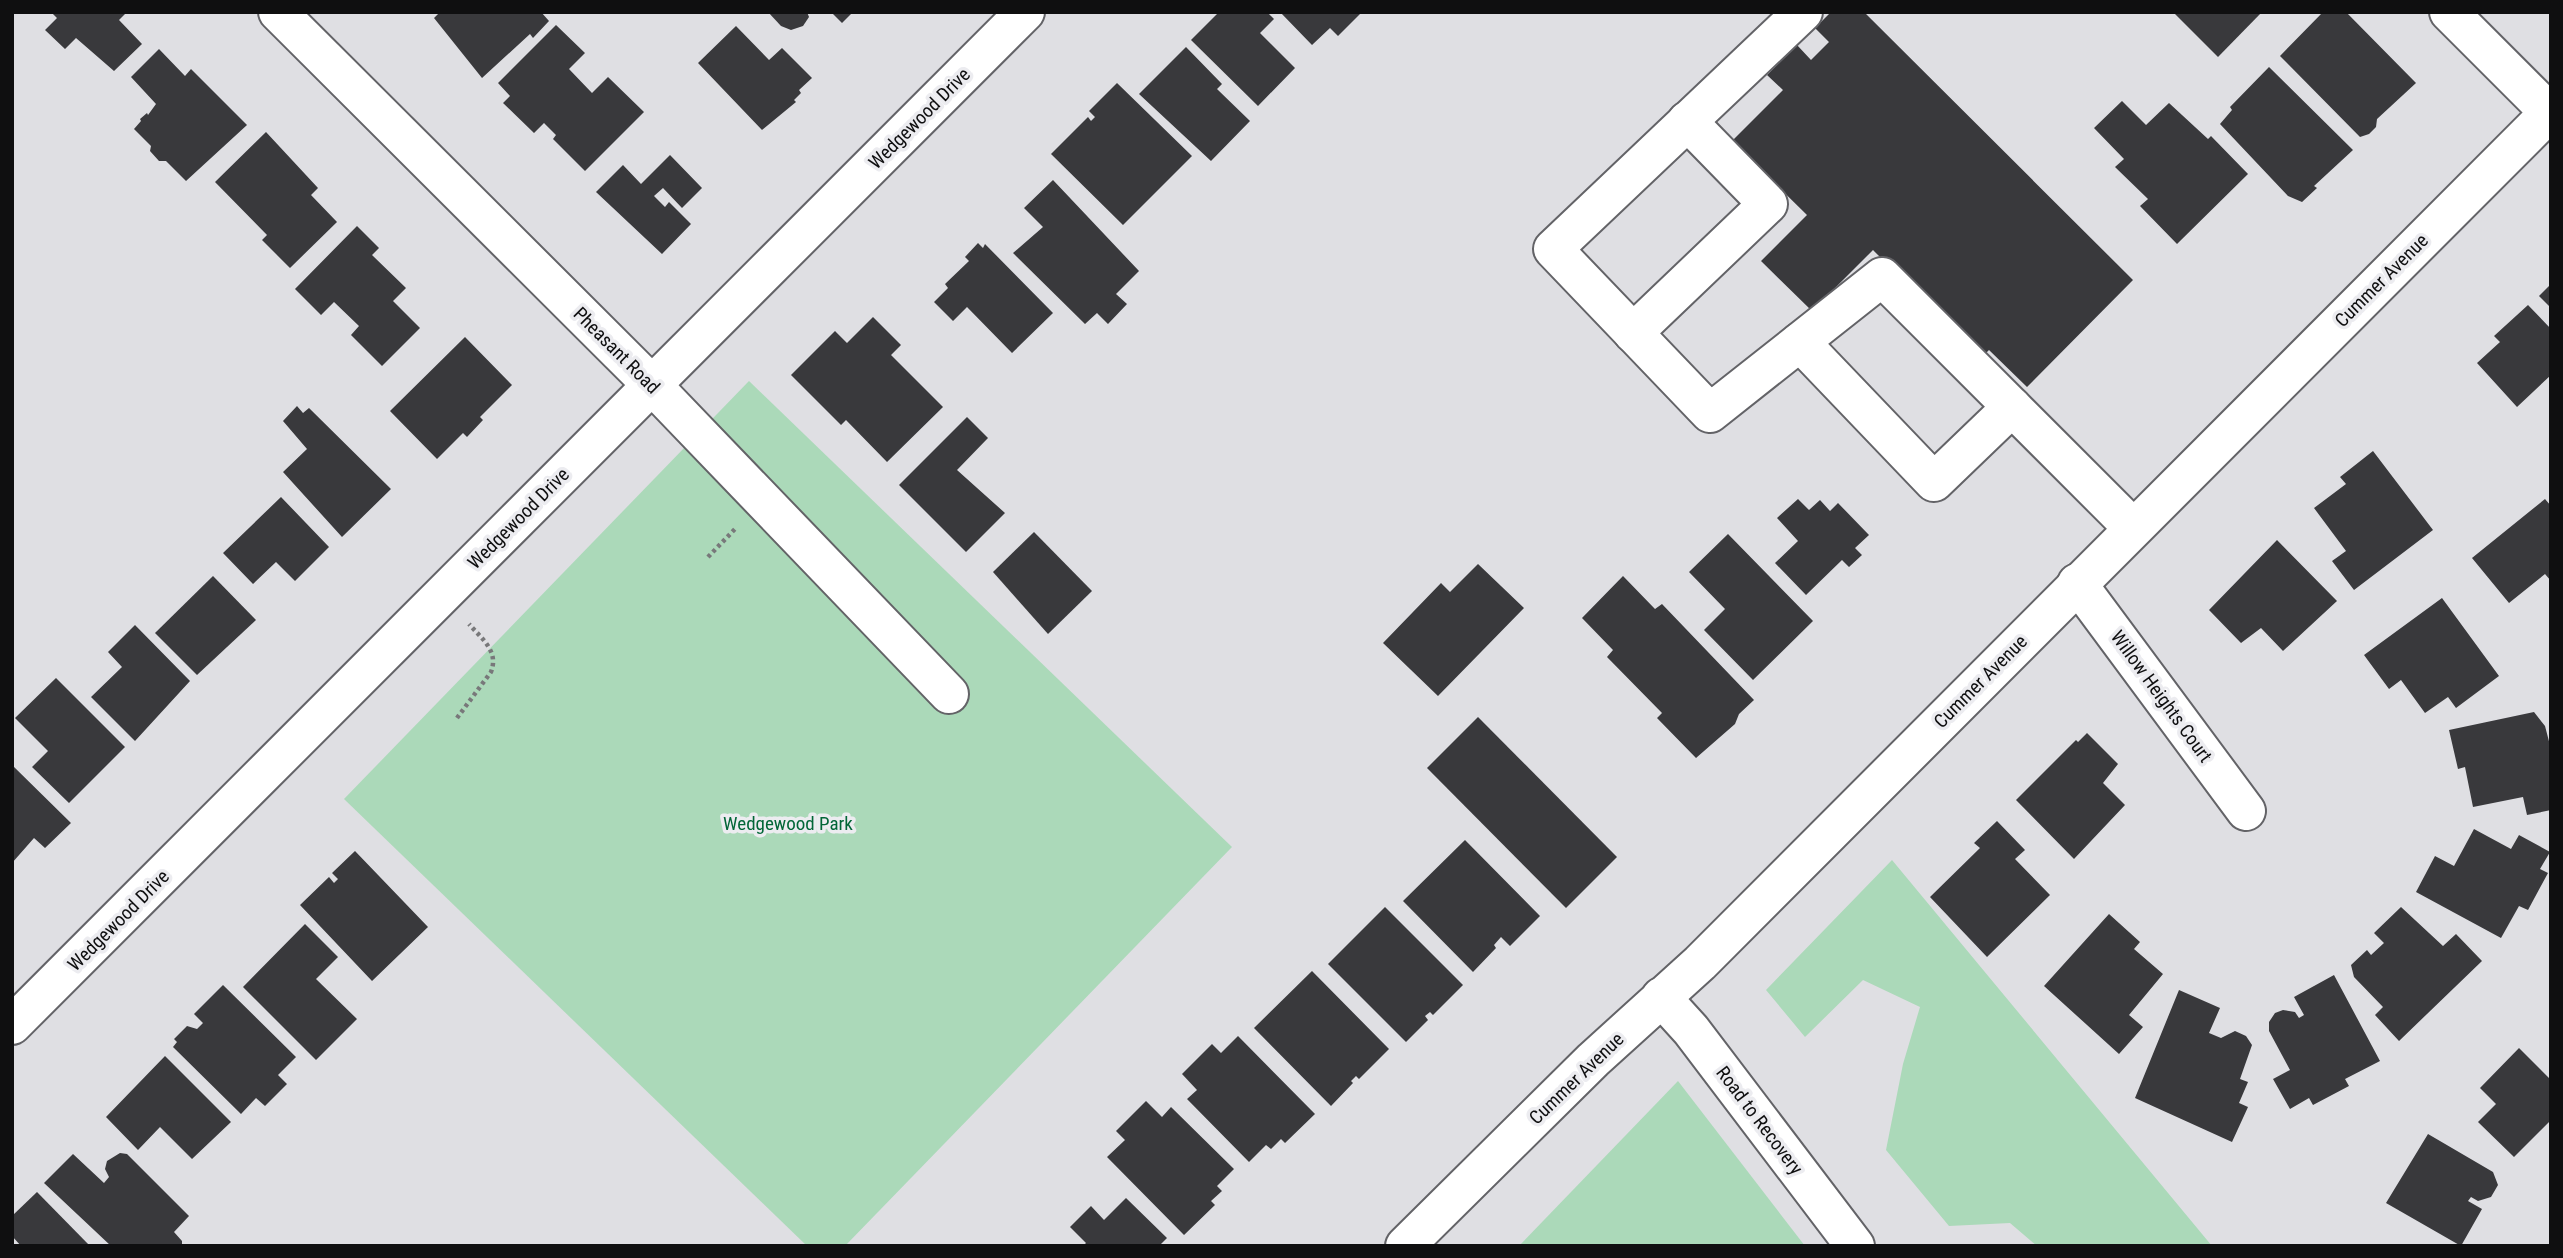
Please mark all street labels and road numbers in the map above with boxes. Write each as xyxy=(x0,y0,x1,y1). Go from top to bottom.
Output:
street label: Wedgewood Drive xyxy=(864,63,975,174)
street label: Cummer Avenue xyxy=(2330,229,2433,332)
street label: Pheasant Road xyxy=(569,302,665,398)
street label: Wedgewood Drive xyxy=(463,463,574,574)
street label: Willow Heights Court xyxy=(2106,626,2217,767)
street label: Cummer Avenue xyxy=(1929,630,2032,733)
street label: Wedgewood Drive xyxy=(63,865,174,976)
street label: Cummer Avenue xyxy=(1524,1028,1628,1129)
street label: Road to Recovery xyxy=(1711,1062,1808,1179)

